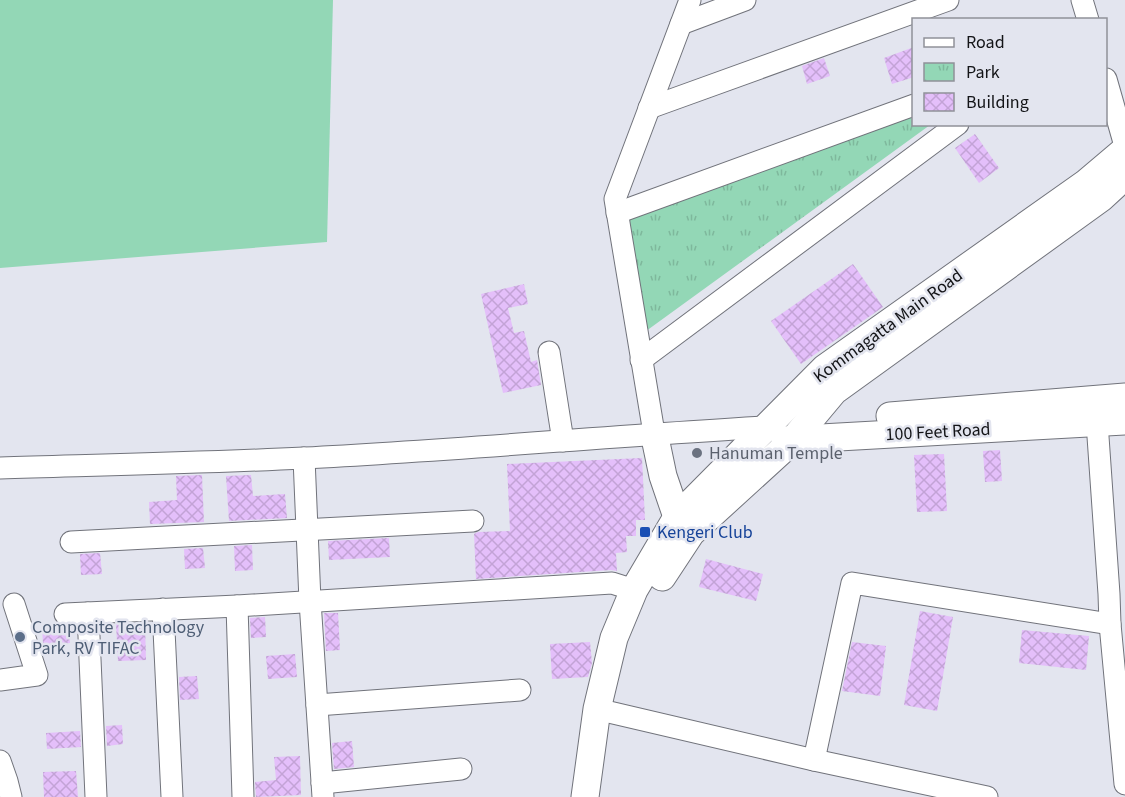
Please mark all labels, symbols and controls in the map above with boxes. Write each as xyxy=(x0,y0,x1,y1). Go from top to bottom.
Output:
legend xyxy=(912,18,1107,126)
text: Road xyxy=(966,30,1005,55)
text: Park xyxy=(966,60,1000,85)
text: Building xyxy=(966,90,1029,115)
street label: Kommagatta Main Road xyxy=(808,263,968,389)
street label: 100 Feet Road xyxy=(885,417,991,447)
place label: Hanuman Temple xyxy=(709,441,843,466)
marker: Hanuman Temple xyxy=(690,446,704,460)
place label: Kengeri Club xyxy=(657,520,753,545)
marker: Kengeri Club xyxy=(638,525,652,539)
place label: Composite Technology Park, RV TIFAC xyxy=(32,615,205,661)
marker: Composite Technology Park, RV TIFAC xyxy=(13,630,27,644)

